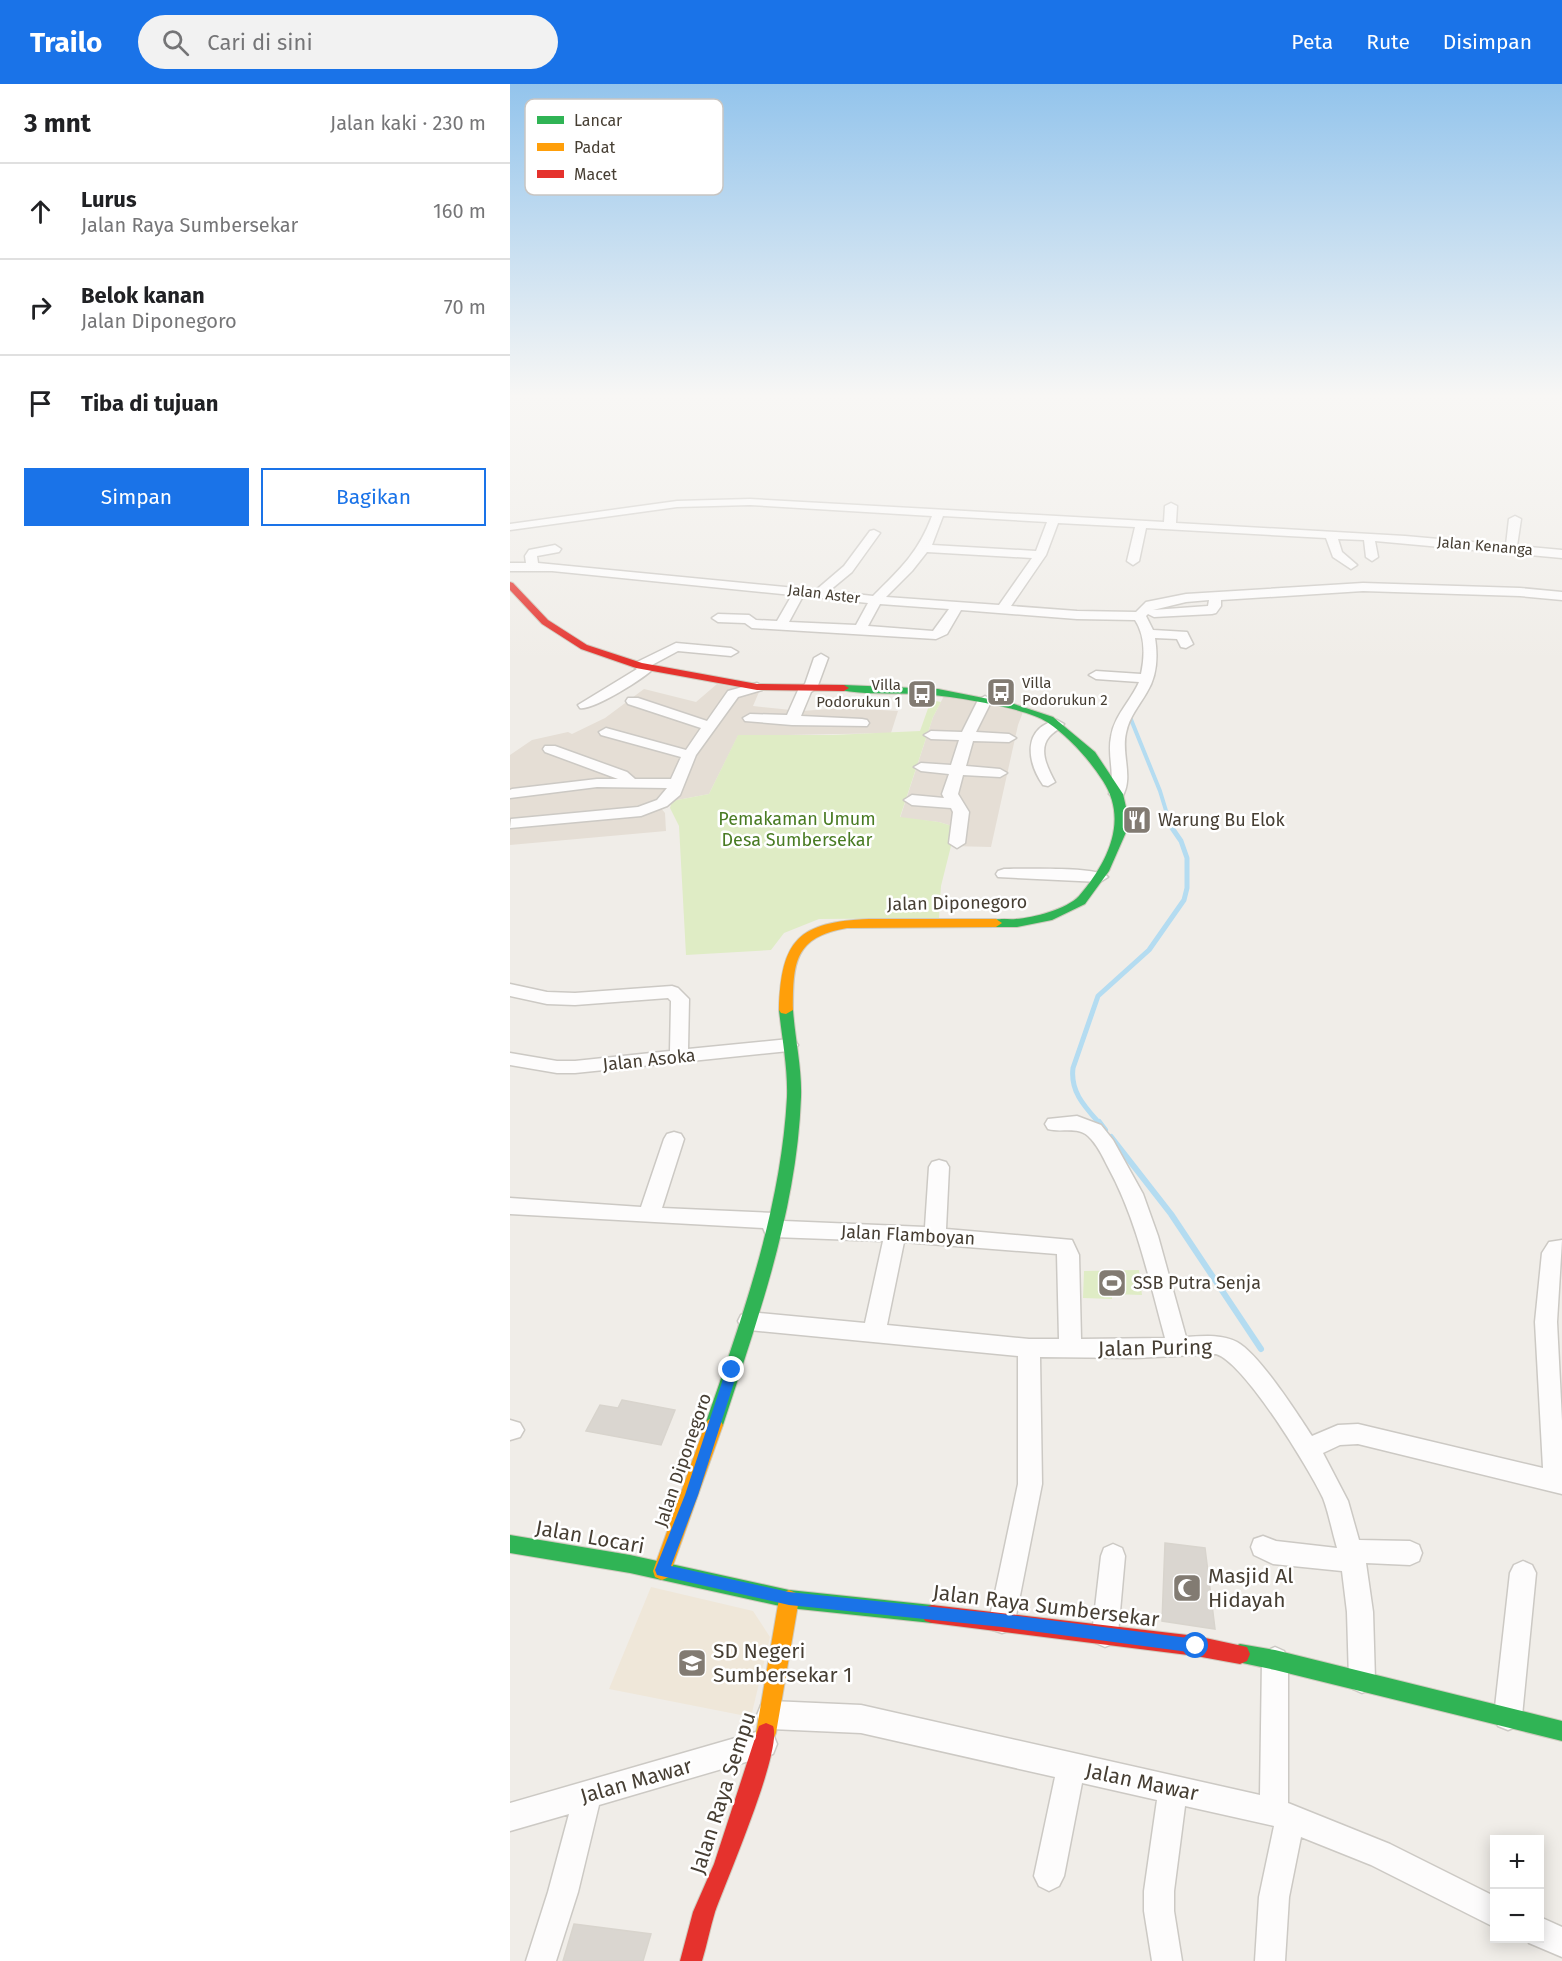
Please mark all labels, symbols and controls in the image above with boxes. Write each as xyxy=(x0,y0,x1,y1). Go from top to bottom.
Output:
search box xyxy=(138,15,558,69)
text: Trailo xyxy=(30,26,102,59)
icon: search xyxy=(159,26,192,59)
text: Cari di sini xyxy=(207,29,313,56)
text: Peta xyxy=(1291,29,1333,55)
text: Rute xyxy=(1366,29,1410,55)
text: Disimpan xyxy=(1443,29,1532,55)
legend xyxy=(525,99,723,195)
text: 3 mnt xyxy=(24,108,91,139)
text: Jalan kaki · 230 m xyxy=(330,111,486,135)
text: Lancar xyxy=(574,111,623,130)
text: Padat xyxy=(574,138,615,157)
text: Macet xyxy=(574,165,617,184)
text: Lurus xyxy=(81,186,137,213)
icon: ahead xyxy=(24,195,57,228)
text: 160 m xyxy=(433,199,486,223)
text: Jalan Raya Sumbersekar xyxy=(81,213,298,237)
text: Belok kanan xyxy=(81,282,205,309)
icon: right xyxy=(24,291,57,324)
text: 70 m xyxy=(444,295,486,319)
text: Jalan Diponegoro xyxy=(81,309,237,333)
icon: arrive xyxy=(24,387,57,420)
text: Tiba di tujuan xyxy=(81,390,218,417)
button: Simpan xyxy=(24,468,249,526)
button: Bagikan xyxy=(261,468,486,526)
street label: Jalan Kenanga xyxy=(1436,533,1534,559)
street label: Jalan Aster xyxy=(787,581,861,607)
place label: Villa Podorukun 2 xyxy=(1022,674,1108,709)
place label: Villa Podorukun 1 xyxy=(816,676,901,711)
bus stop icon: Villa Podorukun 2 xyxy=(985,676,1017,708)
bus stop icon: Villa Podorukun 1 xyxy=(906,678,938,710)
restaurant icon: Warung Bu Elok xyxy=(1121,804,1153,836)
park label: Pemakaman Umum Desa Sumbersekar xyxy=(718,808,876,851)
place label: Warung Bu Elok xyxy=(1158,809,1286,831)
street label: Jalan Diponegoro xyxy=(887,891,1027,915)
street label: Jalan Asoka xyxy=(601,1044,697,1076)
street label: Jalan Flamboyan xyxy=(840,1220,976,1250)
sports icon: SSB Putra Senja xyxy=(1096,1267,1128,1299)
place label: SSB Putra Senja xyxy=(1133,1272,1261,1294)
street label: Jalan Puring xyxy=(1098,1334,1212,1362)
route end xyxy=(718,1356,744,1382)
street label: Jalan Diponegoro xyxy=(650,1390,716,1530)
street label: Jalan Locari xyxy=(533,1515,647,1559)
place label: Masjid Al Hidayah xyxy=(1208,1563,1293,1613)
mosque icon: Masjid Al Hidayah xyxy=(1171,1572,1203,1604)
street label: Jalan Raya Sumbersekar xyxy=(931,1579,1161,1633)
route start xyxy=(1182,1632,1208,1658)
place label: SD Negeri Sumbersekar 1 xyxy=(713,1638,852,1688)
school or university icon: SD Negeri Sumbersekar 1 xyxy=(676,1647,708,1679)
street label: Jalan Raya Sempu xyxy=(685,1709,761,1877)
street label: Jalan Mawar xyxy=(577,1753,695,1809)
street label: Jalan Mawar xyxy=(1083,1757,1201,1807)
map controls xyxy=(1490,1835,1544,1943)
button: + xyxy=(1490,1835,1544,1889)
button: − xyxy=(1490,1889,1544,1943)

